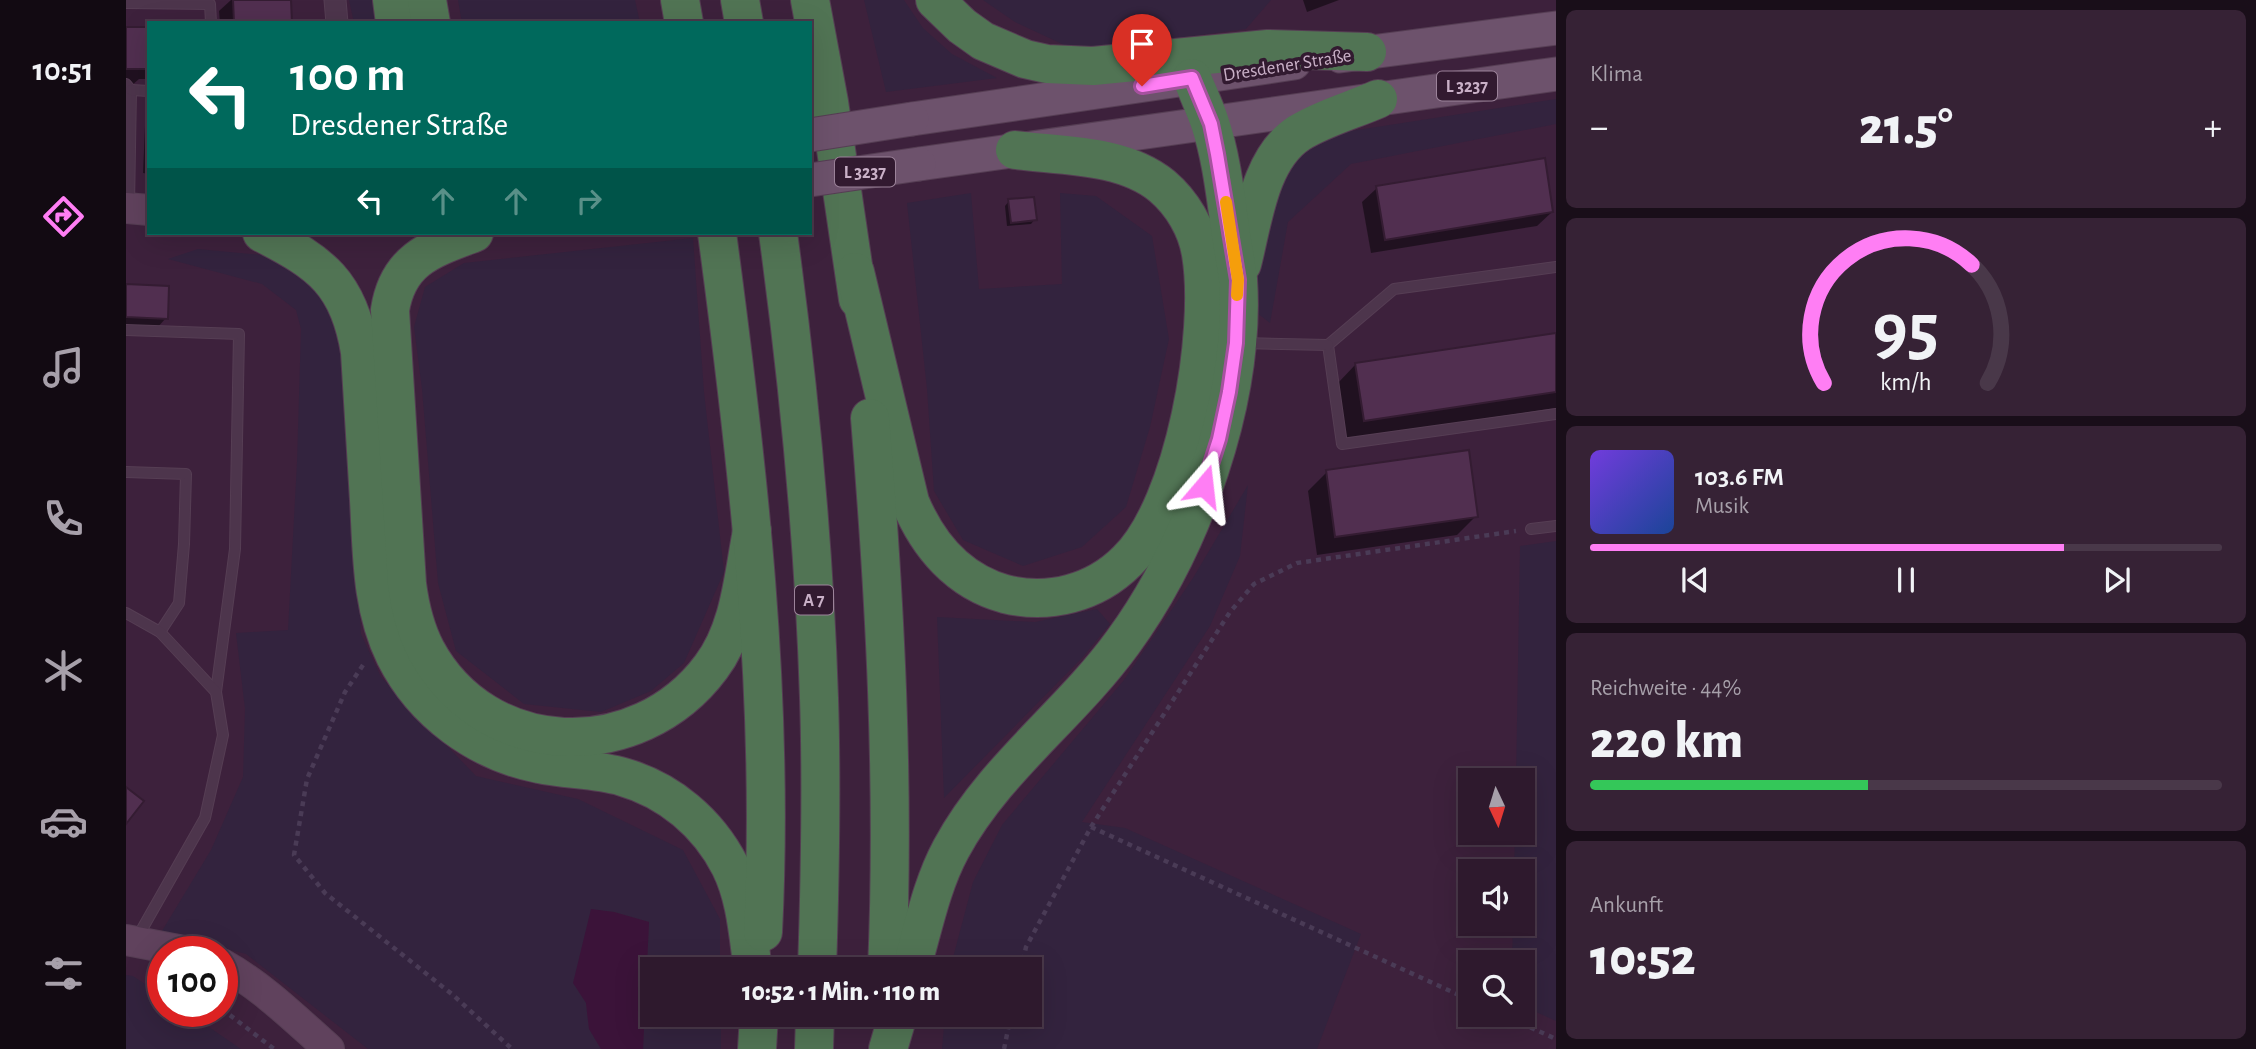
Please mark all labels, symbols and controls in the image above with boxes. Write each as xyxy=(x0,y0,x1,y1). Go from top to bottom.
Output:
pin xyxy=(1112,14,1172,86)
icon: arrive xyxy=(1123,25,1161,63)
street label: Dresdener Straße xyxy=(1222,46,1353,85)
icon: left xyxy=(175,49,266,140)
text: 100 m xyxy=(290,51,406,100)
text: 10:51 xyxy=(33,54,93,86)
text: Klima xyxy=(1590,63,1643,86)
road number: L 3237 xyxy=(1437,72,1497,100)
text: 21.5° xyxy=(1859,101,1953,153)
text: Dresdener Straße xyxy=(290,109,508,141)
text: − xyxy=(1590,109,1608,147)
text: + xyxy=(2204,109,2222,147)
road number: L 3237 xyxy=(835,158,895,187)
icon: left xyxy=(351,182,389,220)
icon: ahead xyxy=(424,182,462,220)
icon: ahead xyxy=(497,182,535,220)
icon: right xyxy=(570,182,608,220)
icon: directions xyxy=(39,192,88,241)
text: 95 xyxy=(1873,295,1939,368)
icon: music xyxy=(39,343,88,392)
text: km/h xyxy=(1880,369,1932,394)
position arrow xyxy=(1167,449,1241,523)
text: 103.6 FM xyxy=(1695,464,1784,490)
icon: phone xyxy=(39,494,88,543)
text: Musik xyxy=(1695,495,1749,518)
icon: previous xyxy=(1676,561,1714,599)
icon: pause xyxy=(1887,561,1925,599)
icon: next xyxy=(2098,561,2136,599)
road number: A 7 xyxy=(795,586,833,614)
icon: climate xyxy=(39,646,88,695)
text: Reichweite · 44% xyxy=(1590,677,1741,700)
text: 220 km xyxy=(1590,715,1743,767)
north arrow xyxy=(1458,768,1535,845)
map controls xyxy=(1458,768,1535,1027)
icon: car xyxy=(39,797,88,846)
button: sound xyxy=(1458,859,1535,936)
text: Ankunft xyxy=(1590,894,1663,917)
text: 10:52 xyxy=(1590,932,1696,984)
speed limit sign: 100 xyxy=(147,936,238,1027)
icon: filters xyxy=(39,949,88,998)
button: search xyxy=(1458,950,1535,1027)
text: 10:52 · 1 Min. · 110 m xyxy=(742,979,940,1005)

